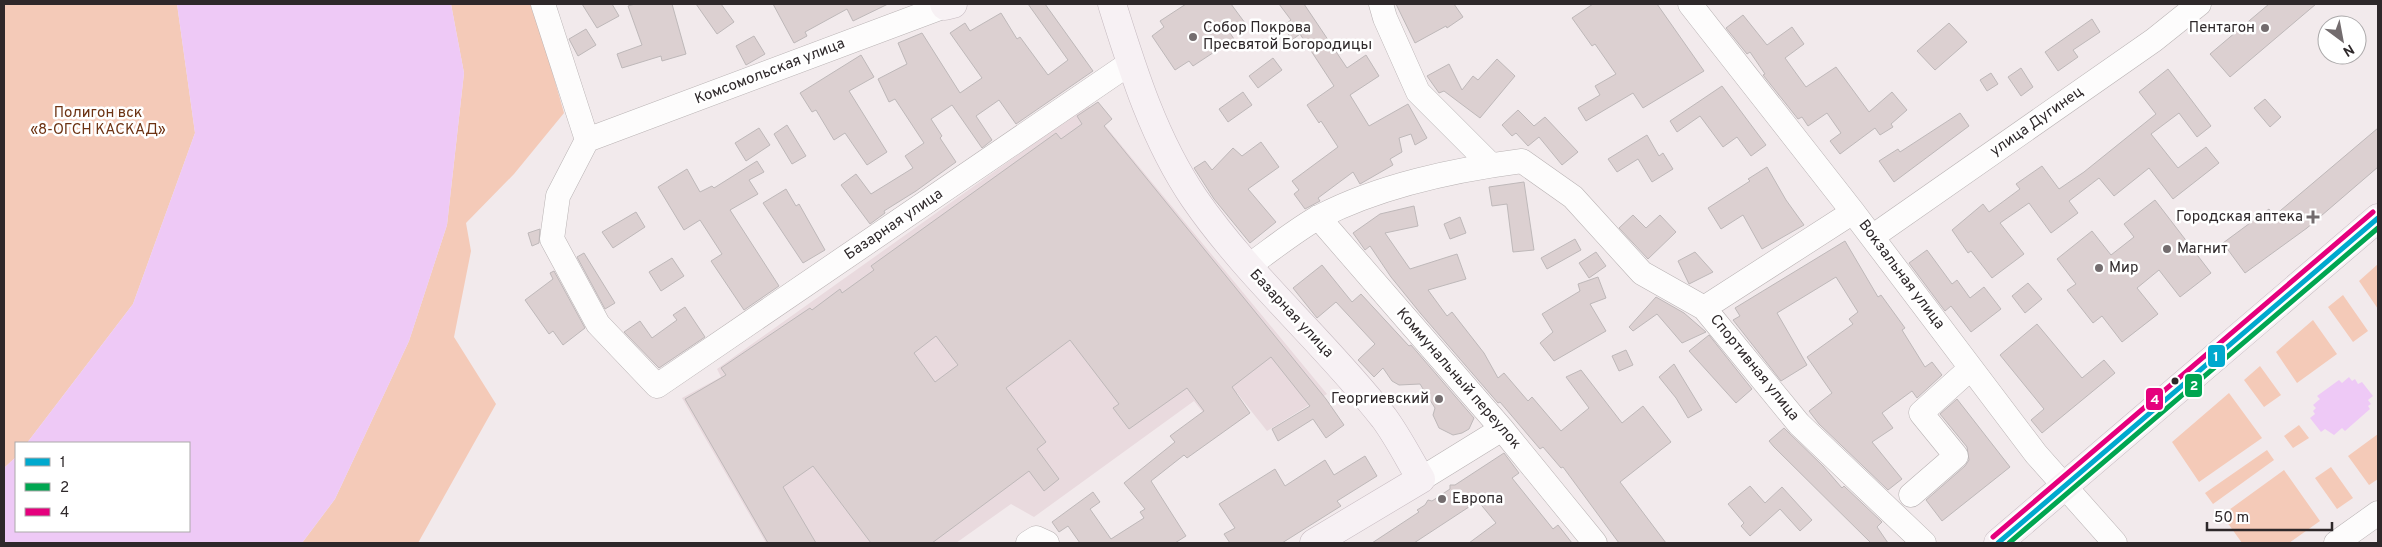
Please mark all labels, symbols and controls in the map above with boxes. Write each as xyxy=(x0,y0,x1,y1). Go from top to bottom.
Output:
north arrow xyxy=(2317,15,2367,65)
place label: Собор Покрова Пресвятой Богородицы xyxy=(1203,19,1372,55)
place label: Пентагон xyxy=(2189,19,2255,38)
marker: Пентагон xyxy=(2259,22,2271,34)
marker: Собор Покрова Пресвятой Богородицы xyxy=(1187,31,1199,43)
street label: Комсомольская улица xyxy=(692,35,848,109)
text: N xyxy=(2339,40,2357,60)
street label: улица Дугинец xyxy=(1987,83,2087,161)
park label: Полигон вск «8-ОГСН КАСКАД» xyxy=(30,104,166,140)
street label: Базарная улица xyxy=(841,185,947,265)
place label: Городская аптека xyxy=(2176,208,2303,227)
marker: Городская аптека xyxy=(2307,211,2319,223)
street label: Вокзальная улица xyxy=(1854,216,1948,334)
place label: Магнит xyxy=(2177,240,2228,259)
marker: Магнит xyxy=(2161,243,2173,255)
place label: Мир xyxy=(2109,259,2138,278)
marker: Мир xyxy=(2093,262,2105,274)
street label: Базарная улица xyxy=(1245,266,1337,362)
street label: Коммунальный переулок xyxy=(1391,304,1525,454)
street label: Спортивная улица xyxy=(1705,311,1803,425)
line badge: 1 xyxy=(2207,344,2226,368)
text: 1 xyxy=(2213,349,2219,366)
line badge: 2 xyxy=(2184,373,2203,398)
unlabelled marker xyxy=(2170,376,2180,386)
text: 2 xyxy=(2190,378,2198,395)
line badge: 4 xyxy=(2145,387,2164,411)
place label: Георгиевский xyxy=(1331,390,1429,409)
text: 4 xyxy=(2151,392,2160,409)
marker: Георгиевский xyxy=(1433,393,1445,405)
legend xyxy=(15,442,190,532)
text: 1 xyxy=(60,454,66,473)
text: 2 xyxy=(60,479,69,498)
place label: Европа xyxy=(1452,490,1503,509)
marker: Европа xyxy=(1436,493,1448,505)
scale bar xyxy=(2207,500,2332,532)
text: 4 xyxy=(60,504,69,523)
text: 50 m xyxy=(2214,509,2249,528)

